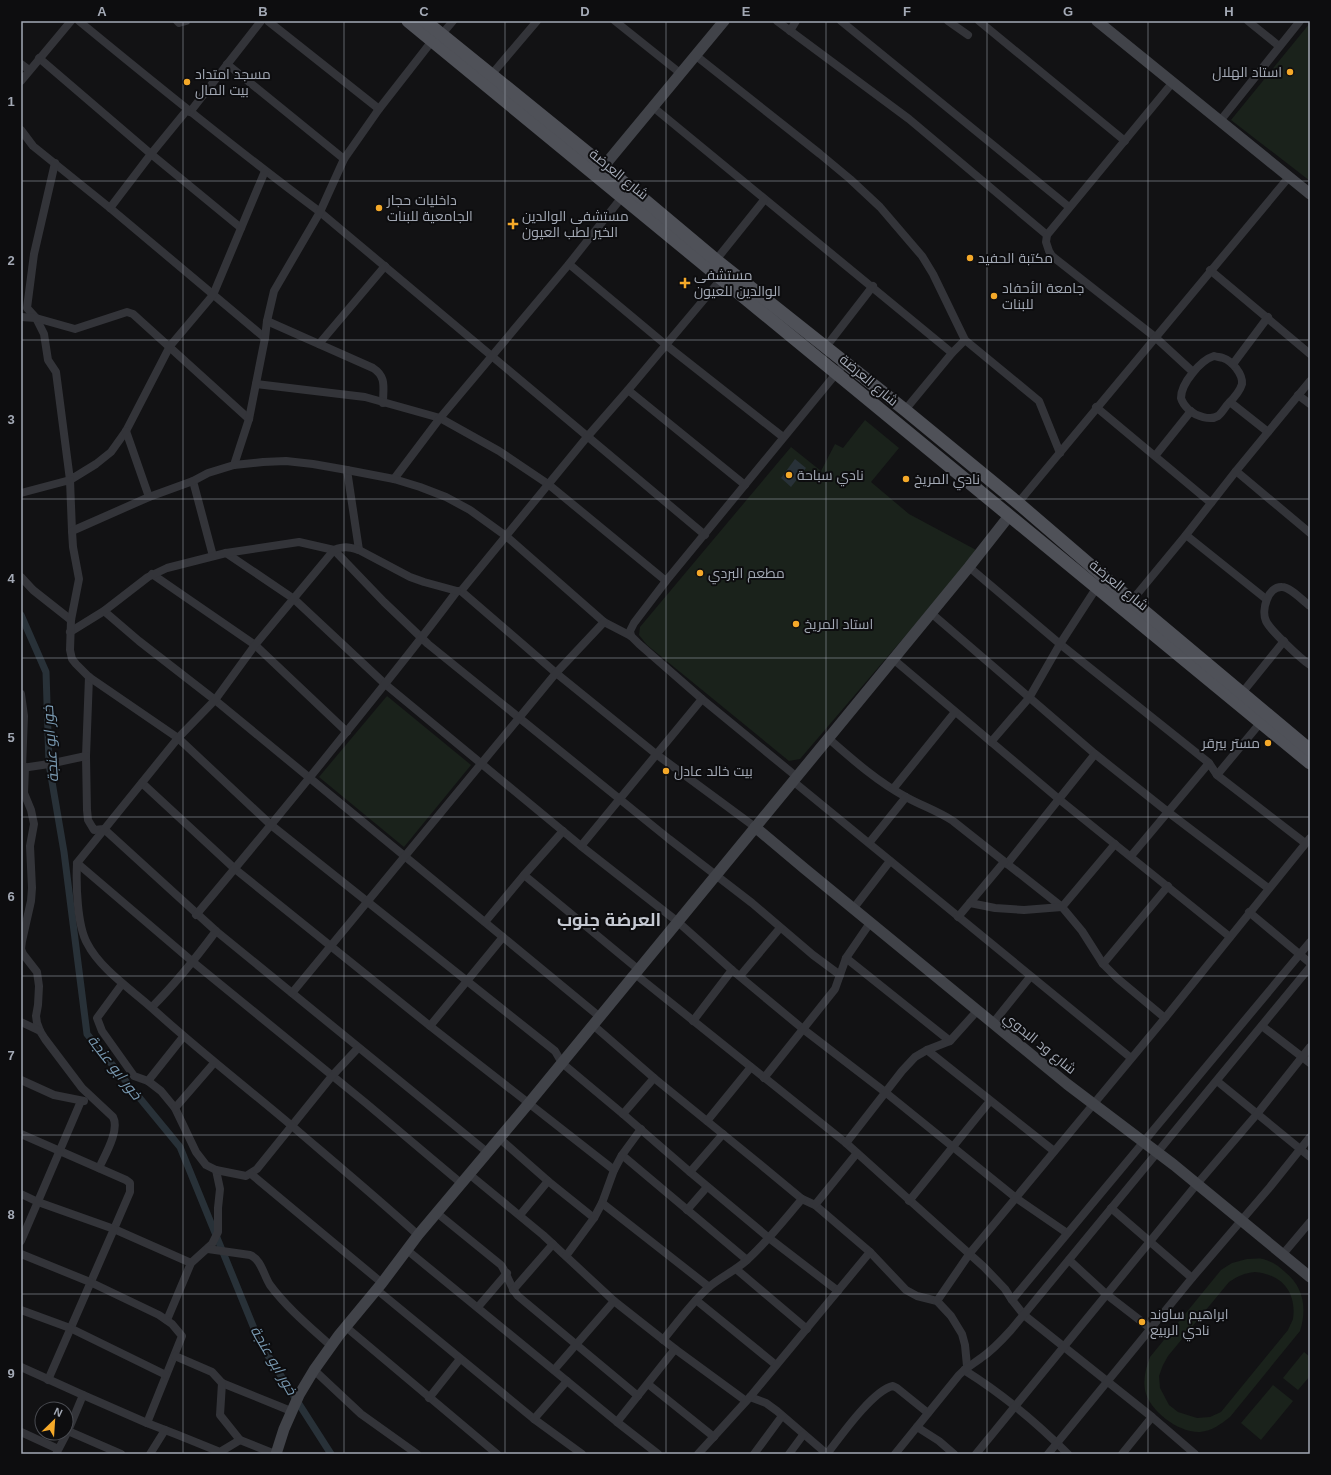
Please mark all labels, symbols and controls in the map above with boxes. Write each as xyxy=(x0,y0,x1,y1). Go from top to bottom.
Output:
text: A xyxy=(97,4,107,19)
text: B xyxy=(258,4,268,19)
text: C xyxy=(419,4,429,19)
text: D xyxy=(580,4,590,19)
text: E xyxy=(742,4,751,19)
text: F xyxy=(903,4,911,19)
text: G xyxy=(1063,4,1073,19)
text: H xyxy=(1224,4,1234,19)
place label: استاد الهلال xyxy=(1212,64,1282,81)
place label: مسجد امتداد بيت المال xyxy=(195,66,271,99)
marker: استاد الهلال xyxy=(1285,67,1295,77)
marker: مسجد امتداد بيت المال xyxy=(182,77,192,87)
text: 1 xyxy=(7,94,15,109)
street label: شارع العرضة xyxy=(586,145,652,203)
place label: داخليات حجار الجامعية للبنات xyxy=(386,192,473,224)
marker: داخليات حجار الجامعية للبنات xyxy=(374,203,384,213)
place label: مستشفى الوالدين الخير لطب العيون xyxy=(522,208,629,240)
marker: مستشفى الوالدين الخير لطب العيون xyxy=(507,218,519,230)
place label: مكتبة الحفيد xyxy=(978,250,1053,266)
text: 2 xyxy=(7,253,15,268)
marker: مكتبة الحفيد xyxy=(965,253,975,263)
place label: مستشفى الوالدين للعيون xyxy=(694,267,781,299)
marker: مستشفى الوالدين للعيون xyxy=(679,277,691,289)
place label: جامعة الأحفاد للبنات xyxy=(1002,280,1084,312)
marker: جامعة الأحفاد للبنات xyxy=(989,291,999,301)
street label: شارع العرضة xyxy=(836,351,901,410)
text: 3 xyxy=(7,412,15,427)
place label: نادي سباحة xyxy=(797,467,864,487)
marker: نادي سباحة xyxy=(784,470,794,480)
place label: نادي المريخ xyxy=(914,471,980,491)
marker: نادي المريخ xyxy=(901,474,911,484)
street label: شارع العرضة xyxy=(1086,556,1152,614)
place label: مطعم البردي xyxy=(708,565,785,585)
marker: مطعم البردي xyxy=(695,568,705,578)
text: 4 xyxy=(7,571,15,586)
place label: استاد المريخ xyxy=(804,616,873,633)
marker: استاد المريخ xyxy=(791,619,801,629)
water label: خور ابو عنجة xyxy=(39,704,62,783)
text: 5 xyxy=(7,730,15,745)
place label: مستر بيرقر xyxy=(1201,735,1260,751)
marker: مستر بيرقر xyxy=(1263,738,1273,748)
place label: بيت خالد عادل xyxy=(674,763,753,780)
marker: بيت خالد عادل xyxy=(661,766,671,776)
text: 6 xyxy=(7,889,15,904)
district label: العرضة جنوب xyxy=(557,910,661,931)
street label: شارع ود البدوي xyxy=(998,1009,1079,1080)
water label: خور ابو عنجة xyxy=(84,1031,146,1104)
text: 7 xyxy=(7,1048,15,1063)
text: 8 xyxy=(7,1207,15,1222)
place label: ابراهيم ساوند نادي الربيع xyxy=(1150,1306,1228,1342)
marker: ابراهيم ساوند نادي الربيع xyxy=(1137,1317,1147,1327)
water label: خور ابو عنجة xyxy=(247,1322,301,1399)
text: 9 xyxy=(7,1366,15,1381)
north arrow xyxy=(34,1401,74,1441)
text: N xyxy=(52,1405,64,1419)

